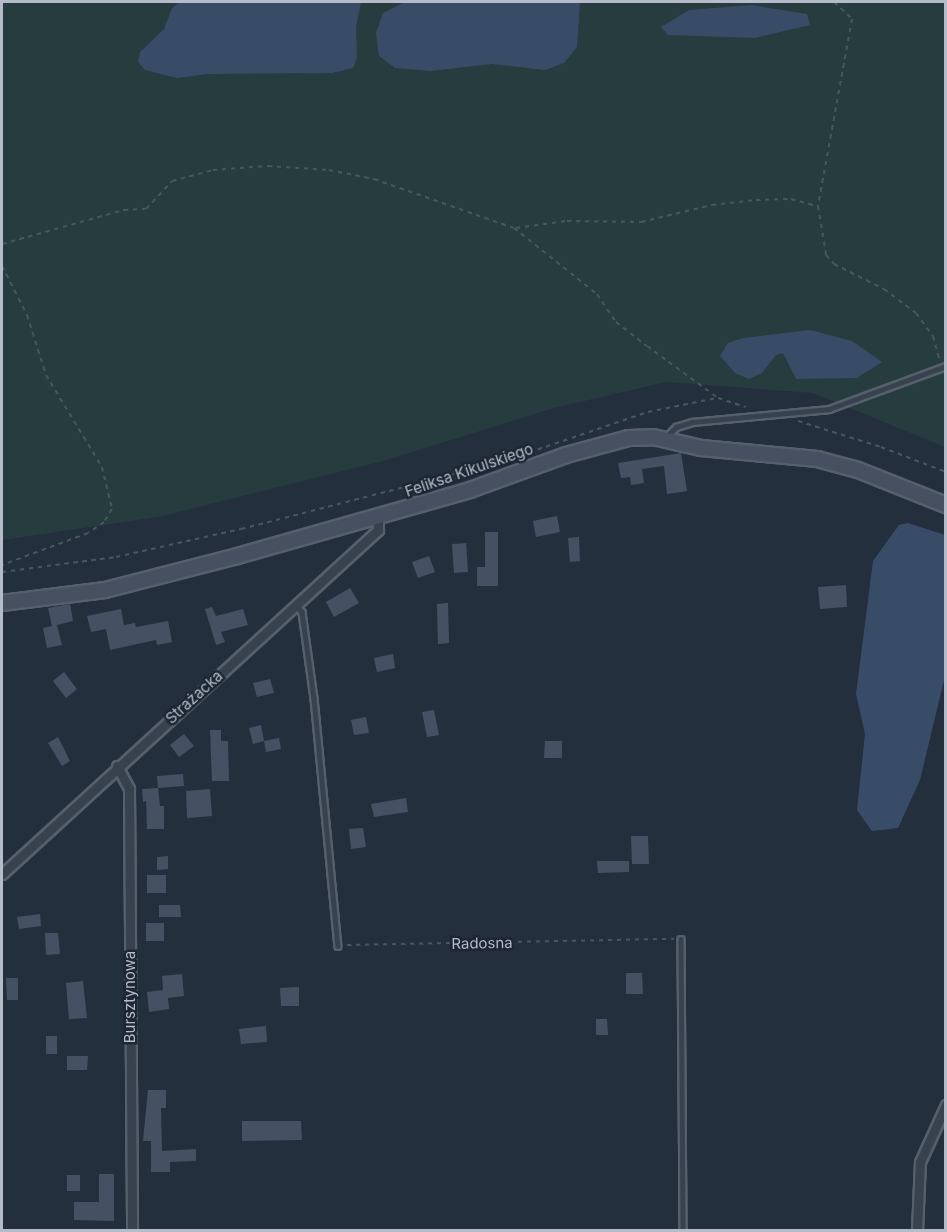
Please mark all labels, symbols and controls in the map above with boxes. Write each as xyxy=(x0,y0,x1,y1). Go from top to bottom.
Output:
street label: Feliksa Kikulskiego xyxy=(403,440,535,500)
street label: Strażacka xyxy=(162,667,226,727)
street label: Radosna xyxy=(451,933,513,953)
street label: Bursztynowa xyxy=(121,951,139,1043)

